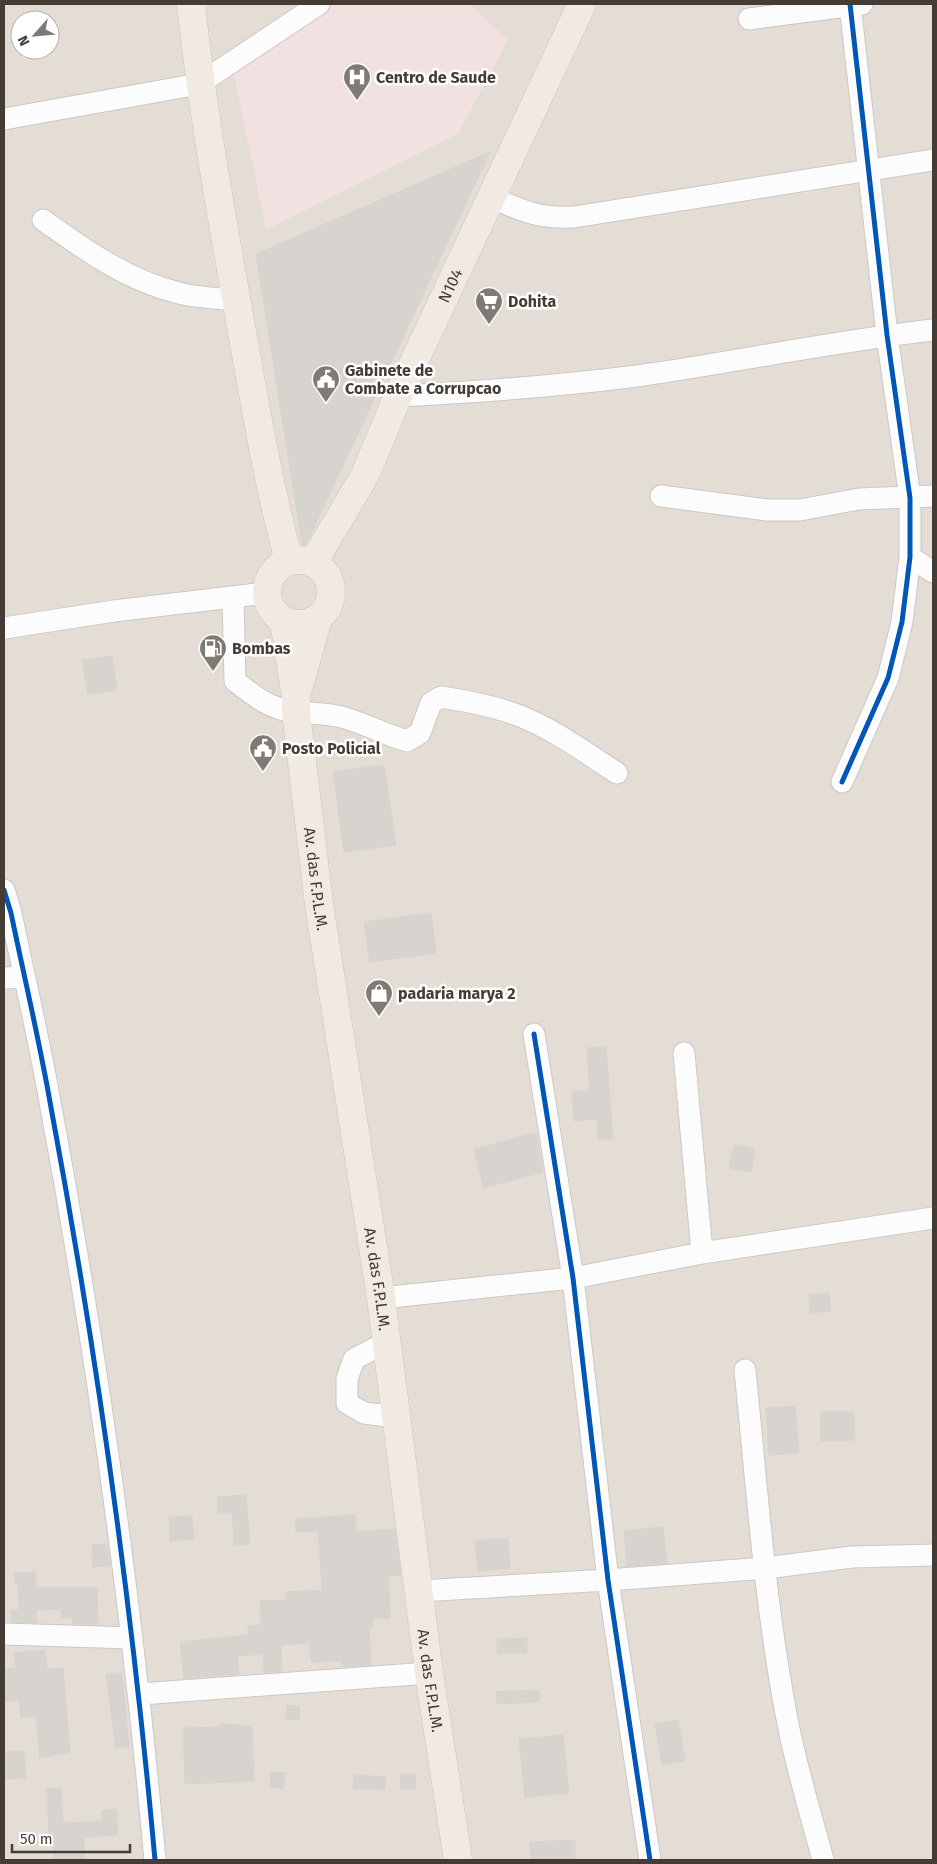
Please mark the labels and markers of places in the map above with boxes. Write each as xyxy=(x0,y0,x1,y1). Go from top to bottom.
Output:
hospital icon: Centro de Saude xyxy=(342,62,372,101)
place label: Centro de Saude xyxy=(376,68,496,87)
supermarket icon: Dohita xyxy=(474,286,504,325)
place label: Dohita xyxy=(508,292,556,311)
place label: Gabinete de Combate a Corrupcao xyxy=(345,361,501,398)
public building icon: Gabinete de Combate a Corrupcao xyxy=(311,364,341,403)
fuel station icon: Bombas xyxy=(198,633,228,672)
place label: Bombas xyxy=(232,639,291,658)
public building icon: Posto Policial xyxy=(248,733,278,772)
place label: Posto Policial xyxy=(282,739,381,758)
shop icon: padaria marya 2 xyxy=(364,978,394,1017)
place label: padaria marya 2 xyxy=(398,984,516,1003)

